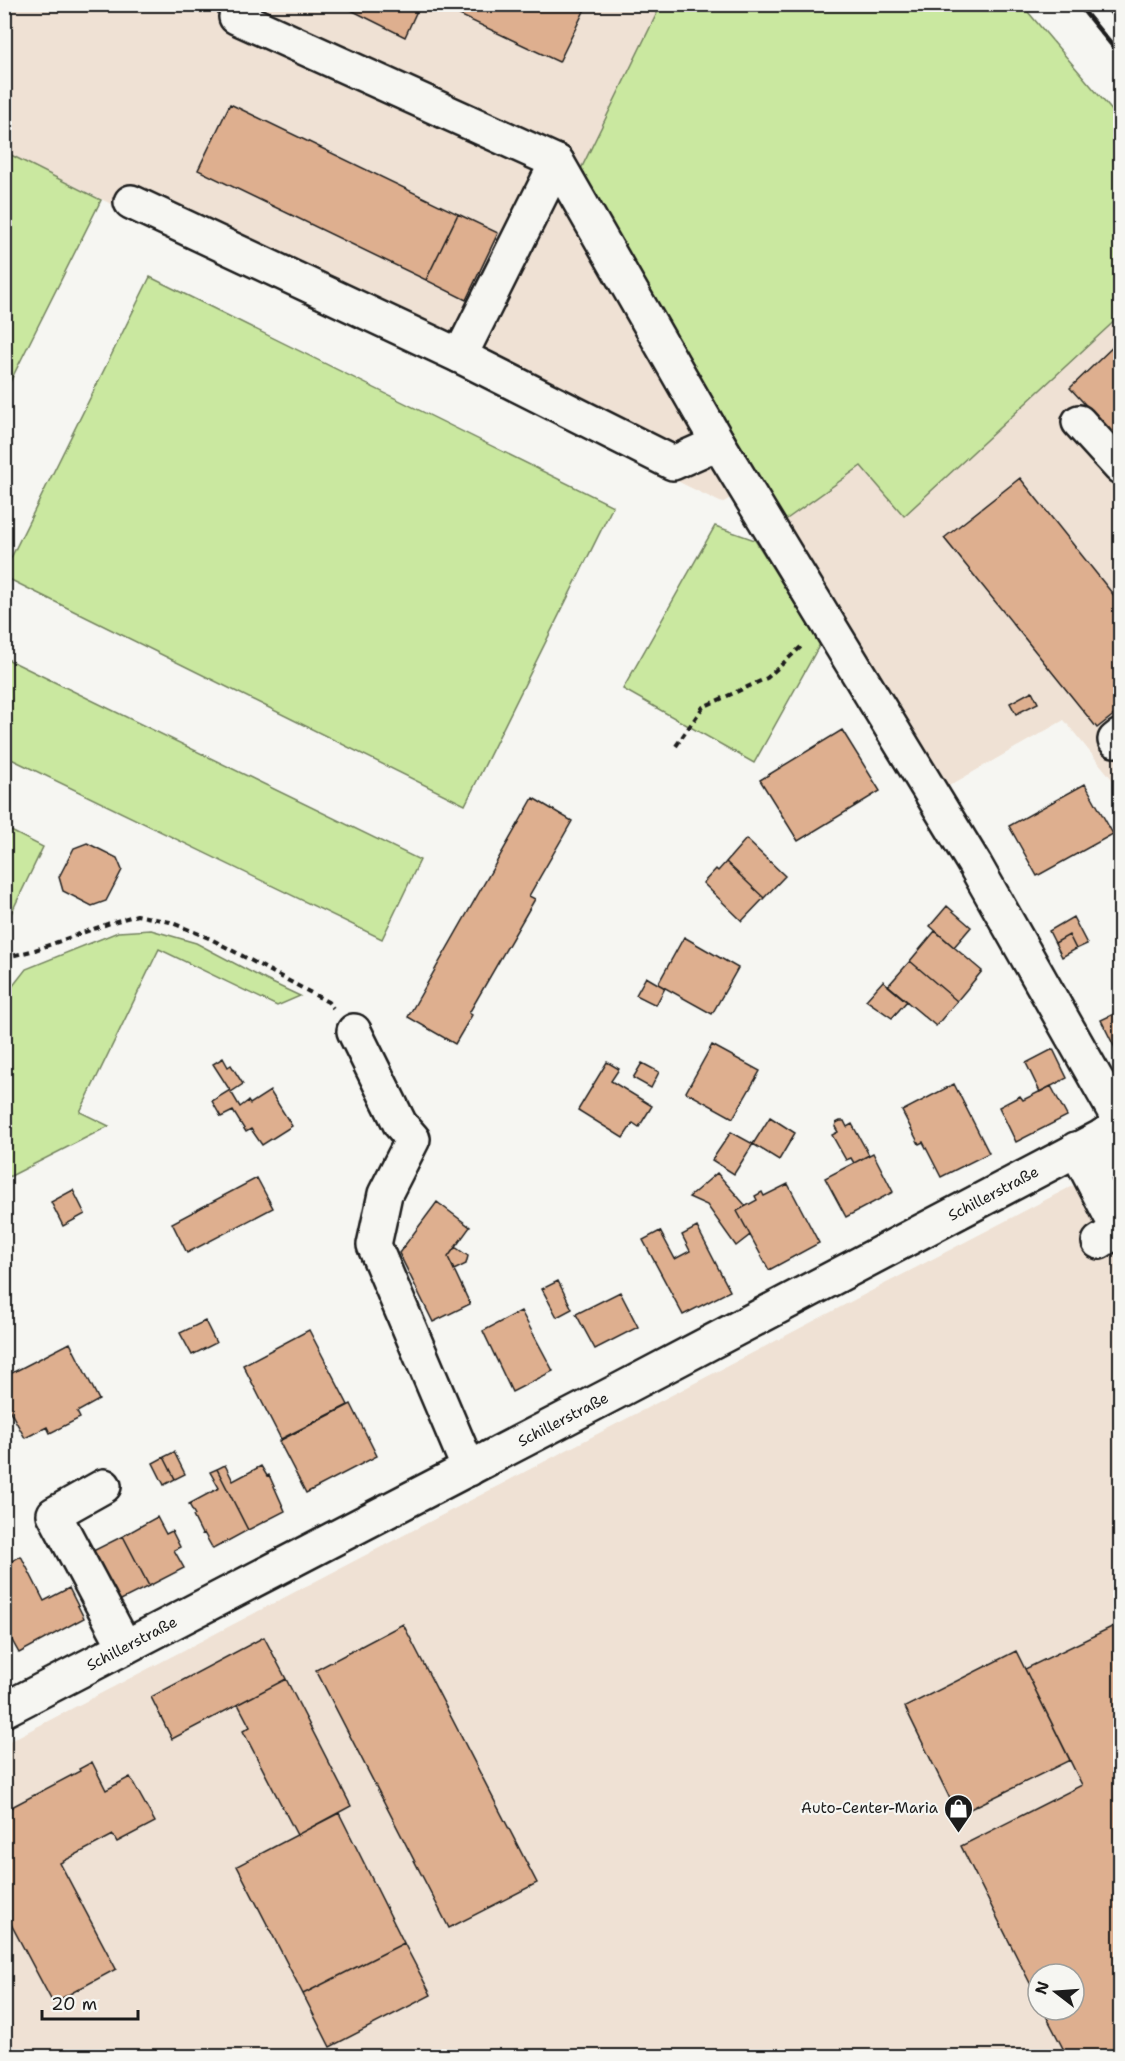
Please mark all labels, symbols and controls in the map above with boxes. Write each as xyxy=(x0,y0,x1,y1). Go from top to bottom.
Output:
street label: Schillerstraße xyxy=(945,1162,1042,1226)
street label: Schillerstraße xyxy=(514,1388,612,1451)
street label: Schillerstraße xyxy=(83,1612,181,1675)
shop icon: Auto-Center-Maria xyxy=(943,1792,975,1834)
place label: Auto-Center-Maria xyxy=(801,1798,939,1818)
north arrow xyxy=(1026,1962,1086,2022)
text: N xyxy=(1030,1979,1054,1997)
scale bar xyxy=(42,1983,138,2021)
text: 20 m xyxy=(51,1992,97,2016)

